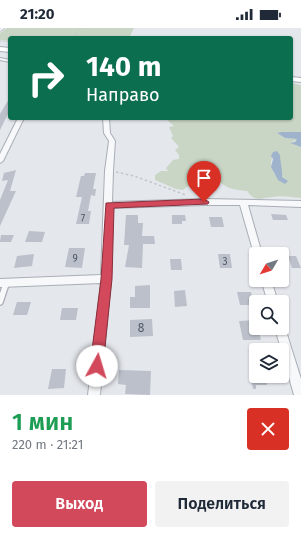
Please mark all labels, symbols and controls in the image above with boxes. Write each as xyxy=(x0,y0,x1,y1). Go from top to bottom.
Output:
text: 21:20 xyxy=(20,5,55,23)
text: 140 m xyxy=(86,50,162,83)
icon: right xyxy=(20,52,72,104)
text: Направо xyxy=(86,84,160,106)
pin xyxy=(187,161,221,202)
icon: arrive xyxy=(193,167,215,189)
house number: 7 xyxy=(81,213,86,225)
north arrow xyxy=(249,247,289,287)
map controls xyxy=(249,247,289,383)
house number: 9 xyxy=(72,253,78,265)
house number: 3 xyxy=(223,256,228,268)
button: search xyxy=(249,295,289,335)
house number: 8 xyxy=(138,321,145,335)
button: layers xyxy=(249,343,289,383)
position arrow xyxy=(76,345,118,387)
text: 1 мин xyxy=(12,408,73,436)
button: close xyxy=(247,408,289,450)
text: 220 m · 21:21 xyxy=(12,437,83,452)
button: Выход xyxy=(12,481,147,527)
button: Поделиться xyxy=(155,481,289,527)

